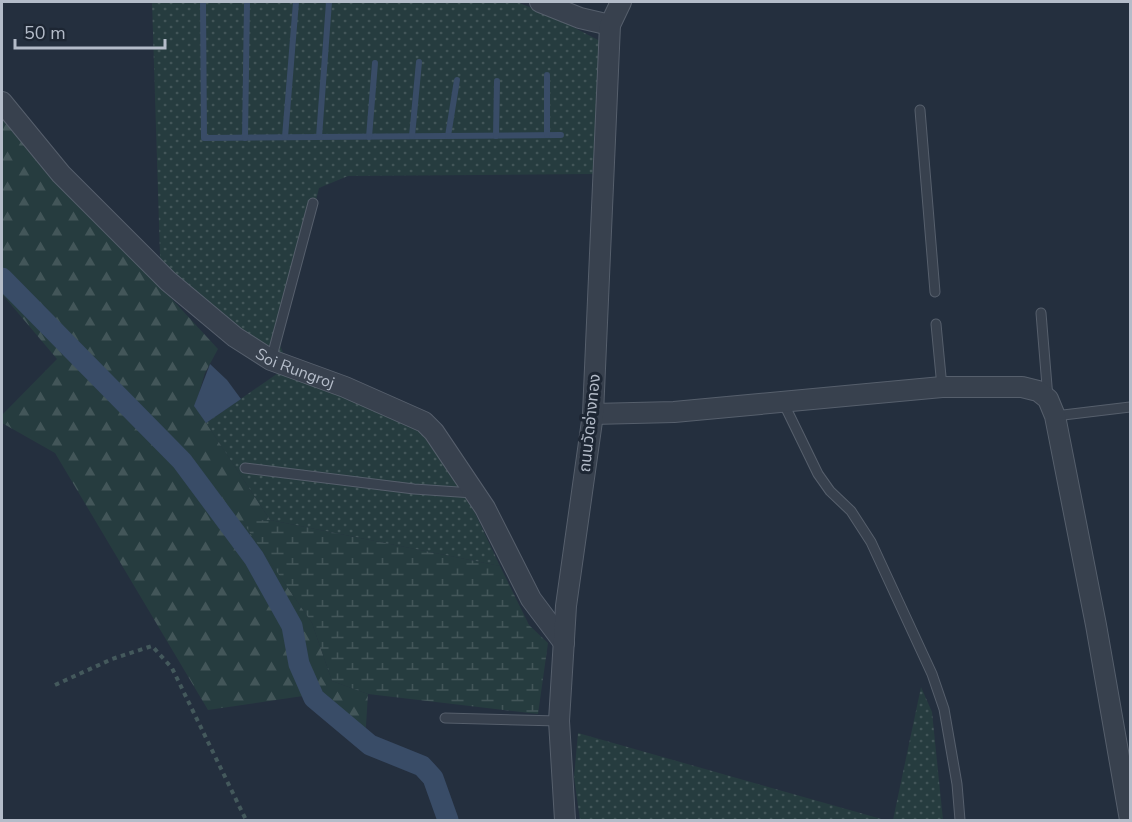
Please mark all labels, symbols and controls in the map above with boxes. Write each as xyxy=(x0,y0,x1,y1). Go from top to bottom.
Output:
scale bar xyxy=(15,12,165,50)
text: 50 m xyxy=(24,21,66,45)
street label: Soi Rungroj xyxy=(251,343,337,394)
street label: ถนนวัดอ่างทอง xyxy=(574,373,606,473)

